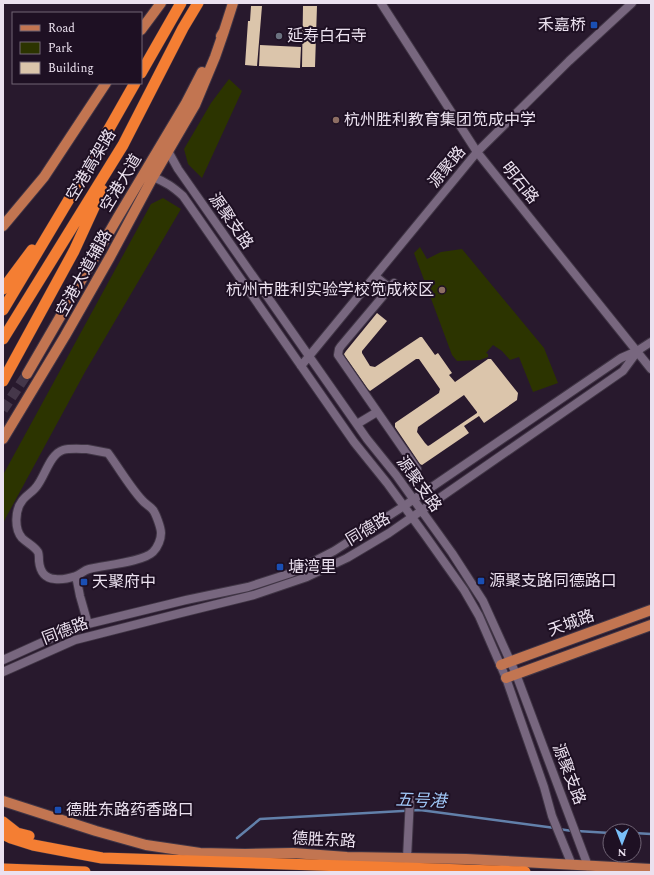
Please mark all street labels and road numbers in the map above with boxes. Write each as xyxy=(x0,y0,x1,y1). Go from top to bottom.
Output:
street label: 空港高架路 xyxy=(60,125,122,205)
street label: 源聚路 xyxy=(423,141,471,193)
street label: 空港大道 xyxy=(94,149,148,217)
street label: 明石路 xyxy=(496,157,544,209)
street label: 源聚支路 xyxy=(203,188,259,254)
street label: 空港大道辅路 xyxy=(50,225,118,321)
street label: 源聚支路 xyxy=(390,451,448,517)
street label: 同德路 xyxy=(341,506,395,552)
street label: 天城路 xyxy=(544,604,598,642)
street label: 同德路 xyxy=(38,611,92,651)
street label: 源聚支路 xyxy=(546,740,592,808)
street label: 德胜东路 xyxy=(291,826,357,854)

